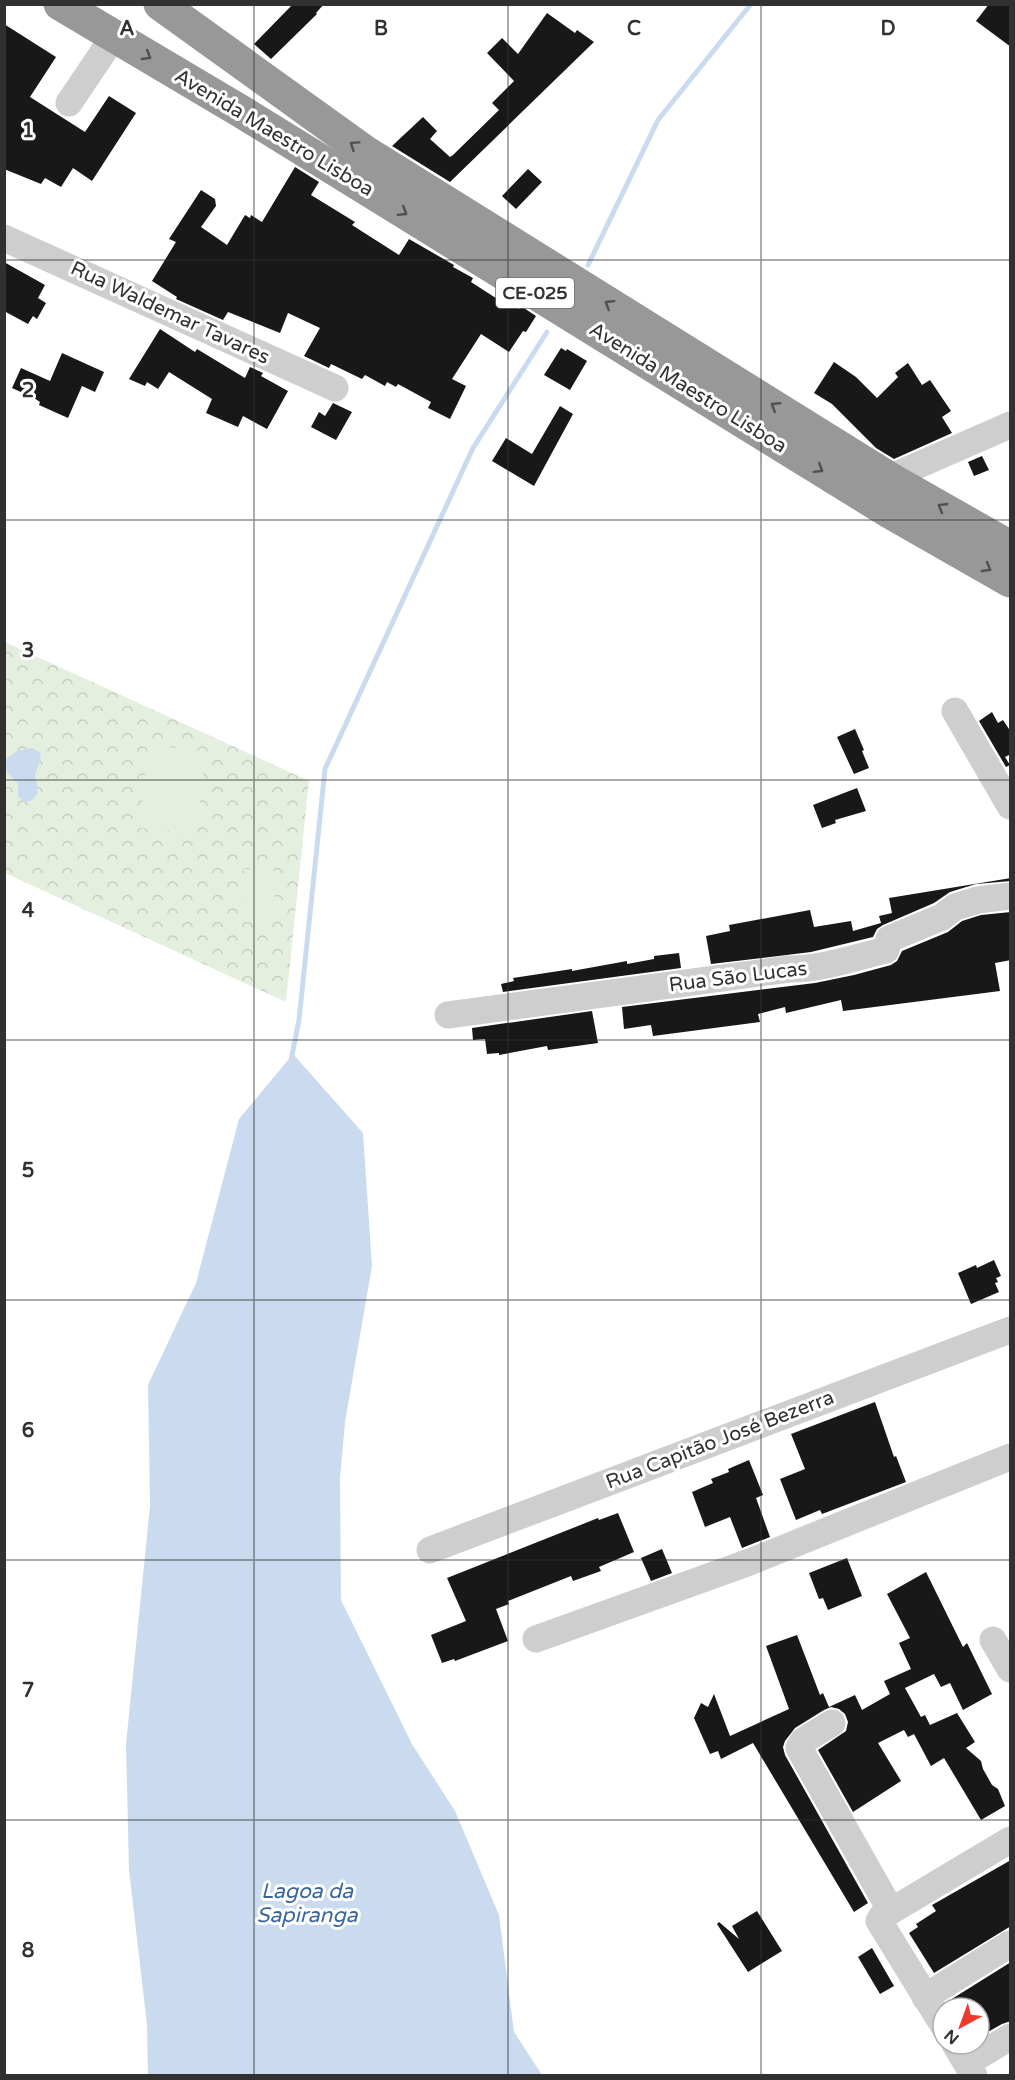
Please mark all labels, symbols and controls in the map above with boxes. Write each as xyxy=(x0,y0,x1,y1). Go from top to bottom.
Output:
text: A xyxy=(120,17,135,41)
text: B xyxy=(374,17,388,41)
text: C xyxy=(627,17,641,41)
text: D xyxy=(880,17,896,41)
one-way arrow xyxy=(140,48,151,60)
street label: Avenida Maestro Lisboa xyxy=(170,64,378,202)
text: 1 xyxy=(22,119,34,143)
one-way arrow xyxy=(350,141,361,152)
one-way arrow xyxy=(397,204,407,216)
street label: Rua Waldemar Tavares xyxy=(67,256,273,370)
road number: CE-025 xyxy=(496,278,574,308)
one-way arrow xyxy=(605,299,615,311)
street label: Avenida Maestro Lisboa xyxy=(585,317,791,459)
text: 2 xyxy=(22,379,34,403)
one-way arrow xyxy=(771,402,781,414)
one-way arrow xyxy=(813,461,823,473)
one-way arrow xyxy=(937,503,948,515)
one-way arrow xyxy=(981,561,991,572)
text: 3 xyxy=(22,639,34,663)
text: 4 xyxy=(22,899,35,923)
street label: Rua São Lucas xyxy=(668,957,808,997)
text: 5 xyxy=(22,1159,34,1183)
street label: Rua Capitão José Bezerra xyxy=(603,1385,837,1495)
text: 6 xyxy=(22,1419,34,1443)
text: 7 xyxy=(22,1679,34,1703)
water label: Lagoa da Sapiranga xyxy=(257,1879,359,1928)
text: 8 xyxy=(22,1939,34,1963)
north arrow xyxy=(931,1996,991,2056)
text: N xyxy=(940,2025,963,2048)

